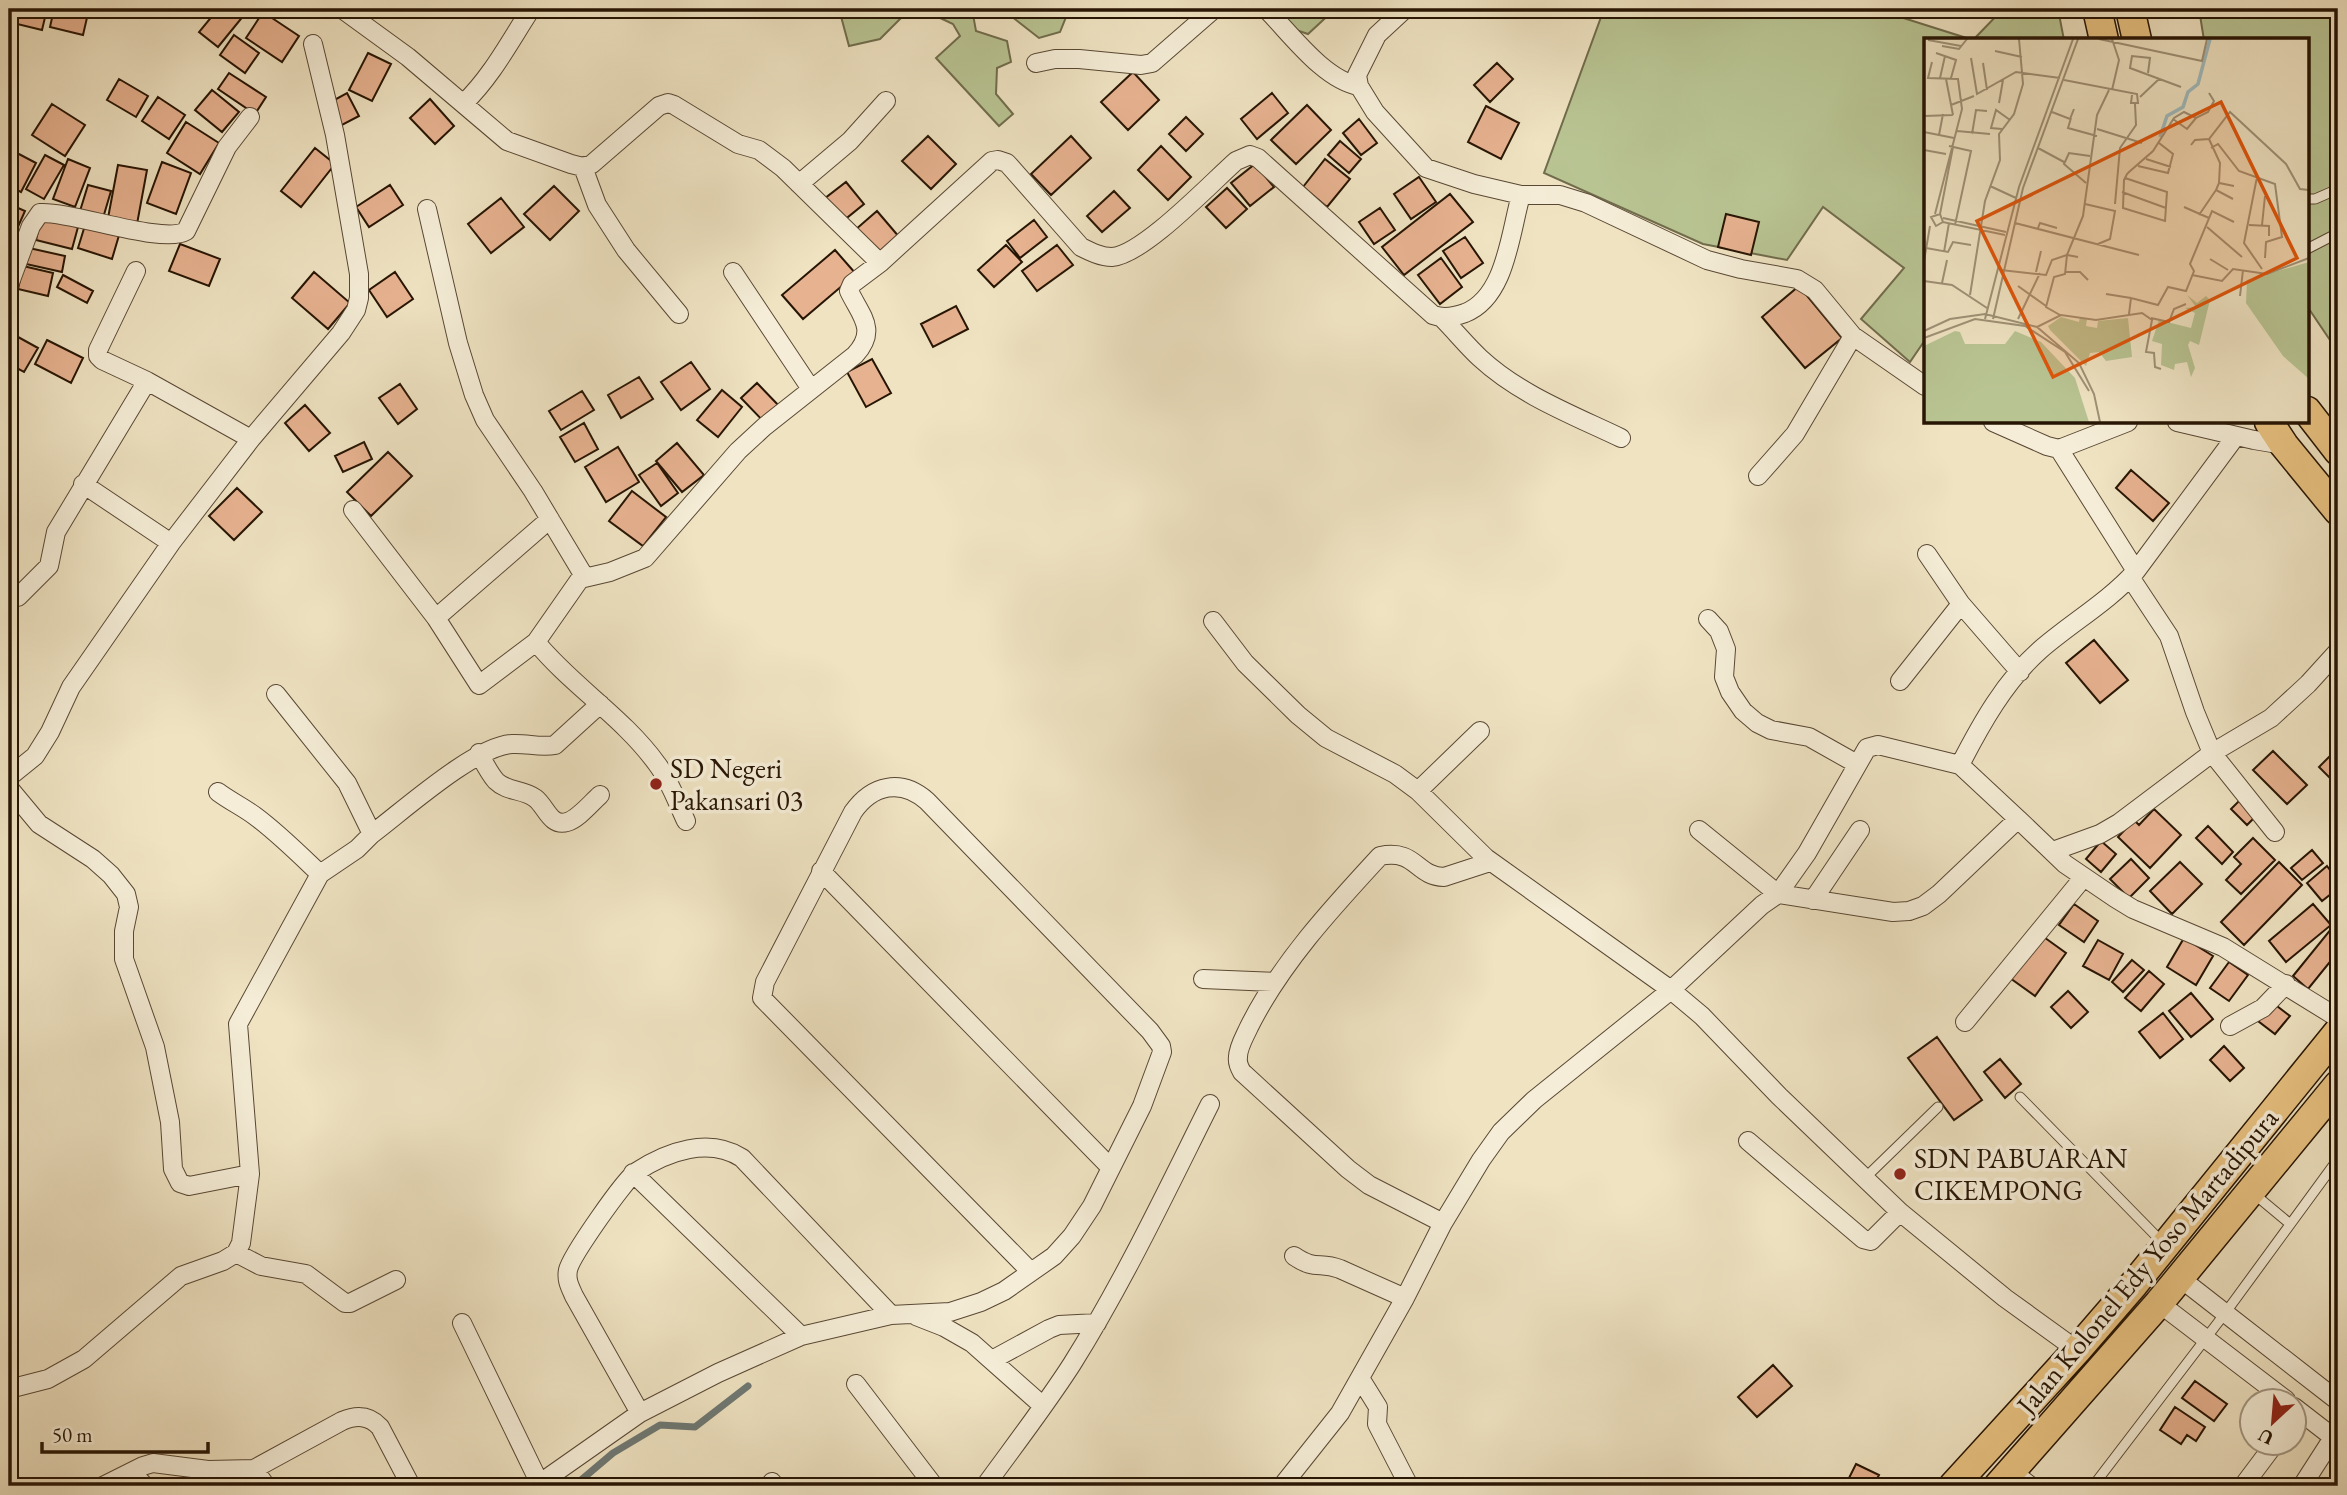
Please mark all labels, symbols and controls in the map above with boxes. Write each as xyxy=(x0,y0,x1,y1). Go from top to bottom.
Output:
inset map xyxy=(1924,38,2308,424)
place label: SD Negeri Pakansari 03 xyxy=(670,750,803,818)
marker: SD Negeri Pakansari 03 xyxy=(648,776,664,792)
street label: Jalan Kolonel Edy Yoso Martadipura xyxy=(2007,1100,2286,1423)
place label: SDN PABUARAN CIKEMPONG xyxy=(1914,1140,2127,1208)
marker: SDN PABUARAN CIKEMPONG xyxy=(1892,1166,1908,1182)
north arrow xyxy=(2238,1386,2308,1456)
scale bar xyxy=(42,1411,208,1455)
text: 50 m xyxy=(52,1421,93,1448)
text: U xyxy=(2254,1422,2278,1451)

